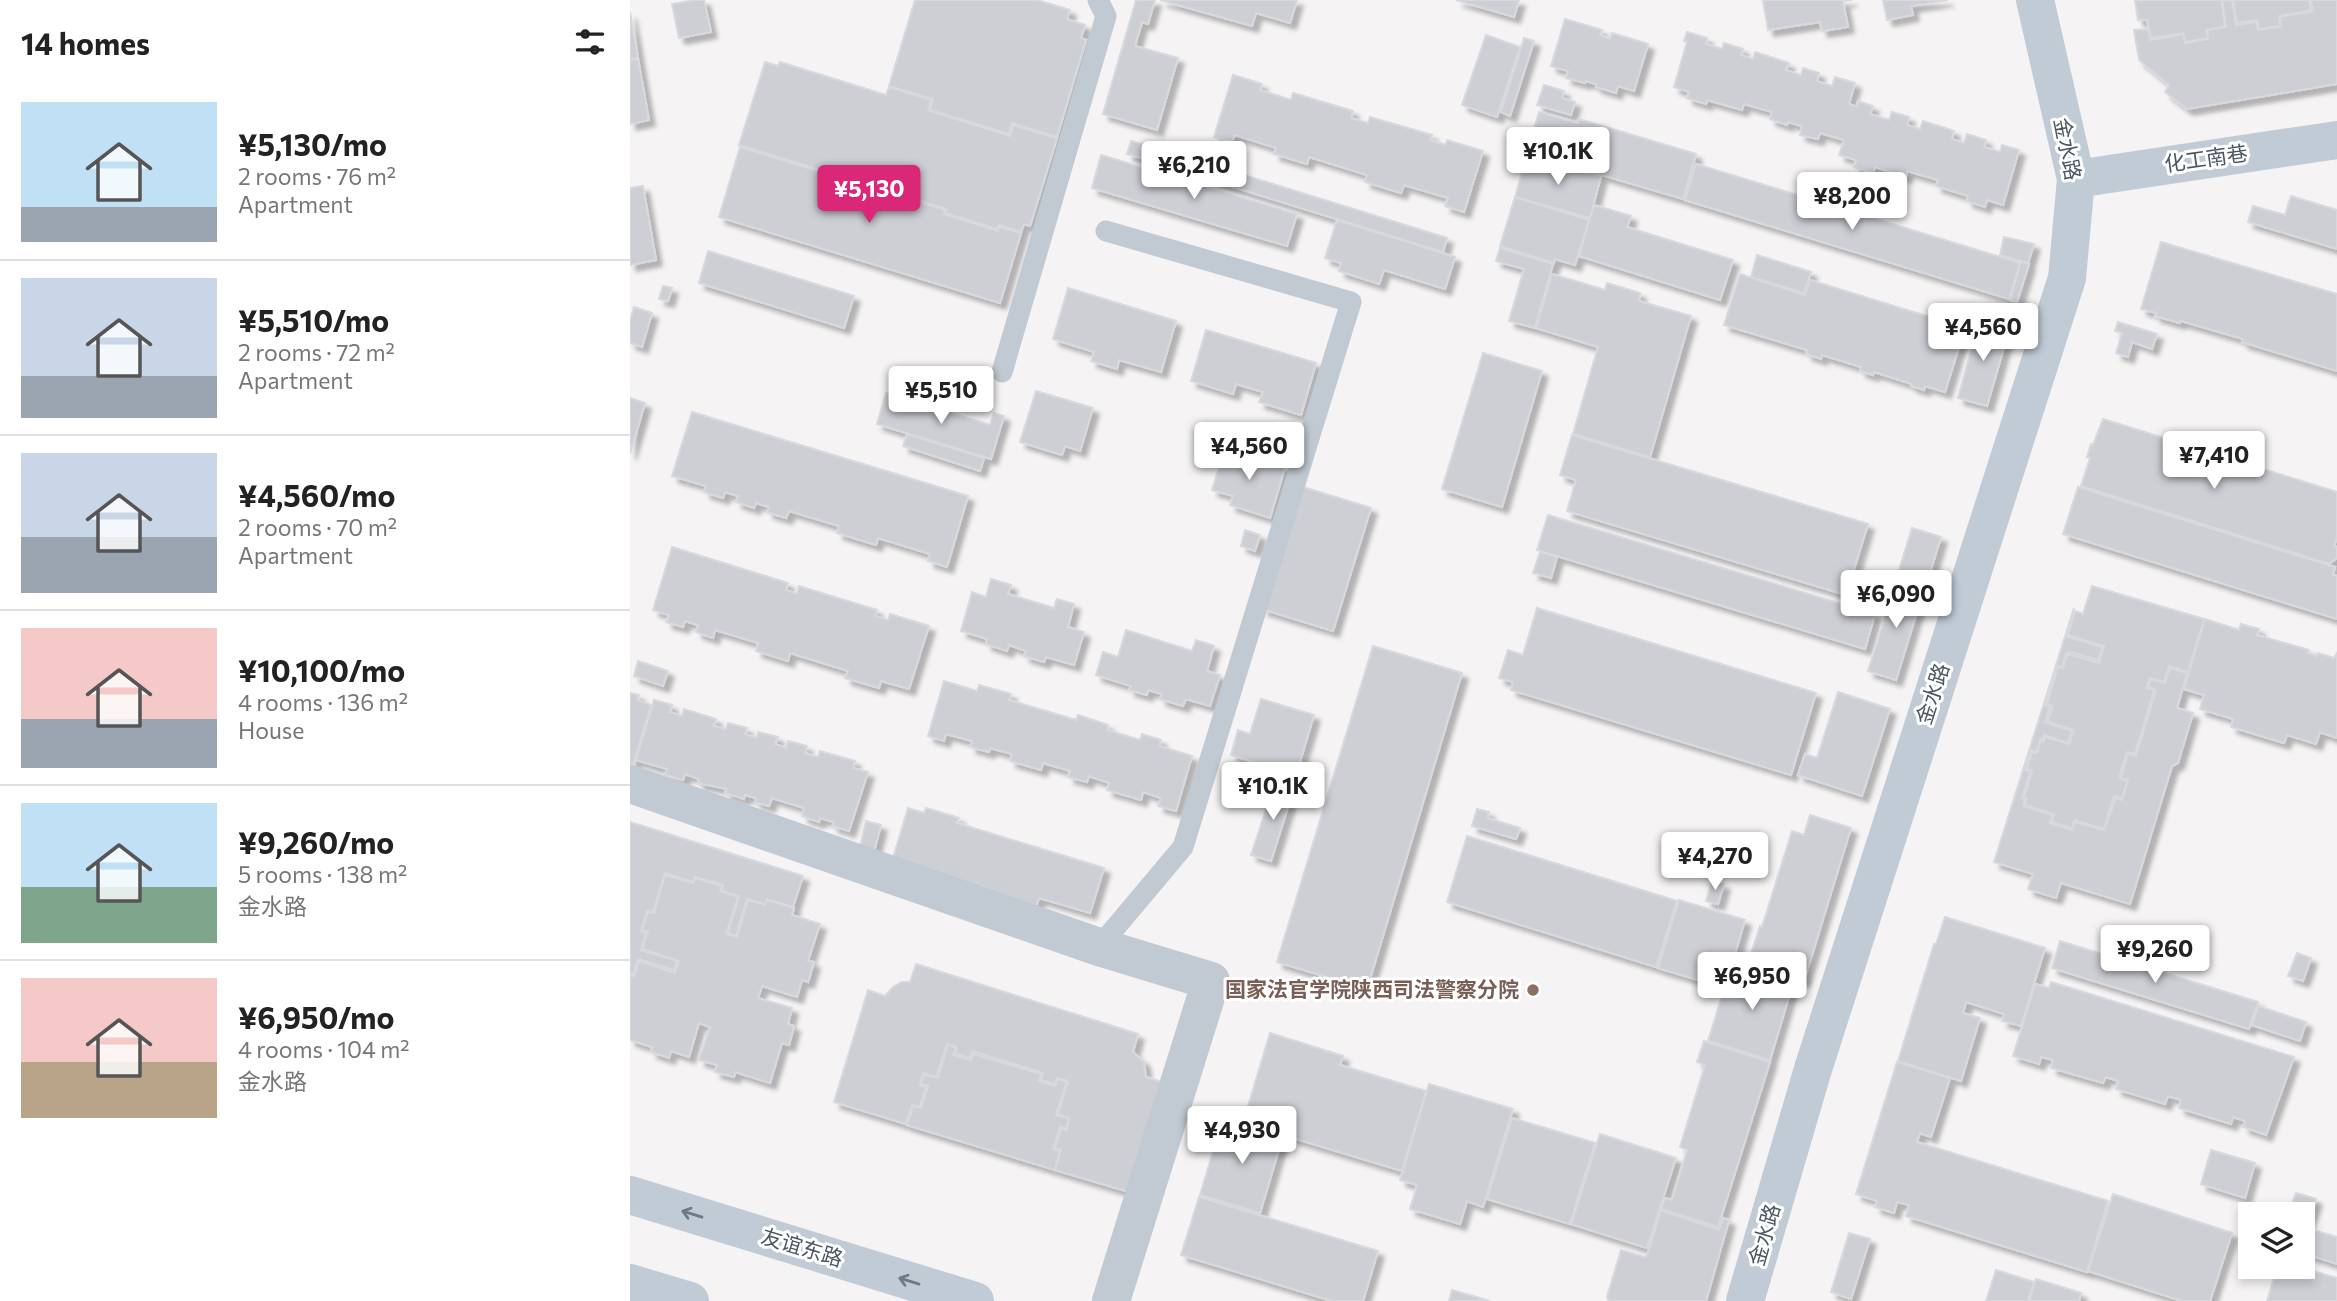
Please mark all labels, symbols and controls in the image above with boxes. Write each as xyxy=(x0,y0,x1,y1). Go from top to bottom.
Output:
icon: filters xyxy=(571,23,609,61)
text: 14 homes xyxy=(21,24,150,61)
street label: 金水路 xyxy=(2050,115,2087,182)
text: ¥5,130/mo xyxy=(238,125,387,162)
pin: ¥10.1K xyxy=(1501,128,1615,187)
icon: home xyxy=(77,130,161,214)
text: ¥10.1K xyxy=(1523,136,1593,164)
street label: 化工南巷 xyxy=(2162,139,2249,176)
pin: ¥6,210 xyxy=(1137,142,1251,201)
text: ¥6,210 xyxy=(1157,150,1231,178)
text: 2 rooms · 76 m² xyxy=(238,162,396,190)
pin: ¥5,130 xyxy=(812,166,926,225)
pin: ¥8,200 xyxy=(1795,173,1909,232)
text: ¥5,130 xyxy=(833,174,905,202)
text: ¥8,200 xyxy=(1813,181,1891,209)
text: Apartment xyxy=(238,190,353,218)
text: ¥5,510/mo xyxy=(238,301,389,338)
pin: ¥4,560 xyxy=(1926,304,2040,363)
icon: home xyxy=(77,306,161,390)
text: ¥4,560 xyxy=(1944,312,2022,340)
text: 2 rooms · 72 m² xyxy=(238,338,395,366)
text: Apartment xyxy=(238,366,353,394)
pin: ¥5,510 xyxy=(884,366,998,426)
text: ¥5,510 xyxy=(905,375,977,403)
pin: ¥4,560 xyxy=(1192,422,1306,482)
text: ¥4,560 xyxy=(1210,431,1288,459)
pin: ¥7,410 xyxy=(2157,432,2271,491)
text: ¥7,410 xyxy=(2179,440,2249,468)
text: ¥4,560/mo xyxy=(238,476,395,513)
icon: home xyxy=(77,481,161,565)
text: 2 rooms · 70 m² xyxy=(238,513,397,541)
text: Apartment xyxy=(238,541,353,569)
pin: ¥6,090 xyxy=(1839,570,1953,630)
text: ¥6,090 xyxy=(1857,579,1935,607)
text: ¥10,100/mo xyxy=(238,651,405,688)
icon: home xyxy=(77,656,161,740)
street label: 金水路 xyxy=(1910,660,1953,727)
text: 4 rooms · 136 m² xyxy=(238,688,408,716)
text: House xyxy=(238,716,304,744)
pin: ¥10.1K xyxy=(1216,762,1330,822)
text: ¥10.1K xyxy=(1238,771,1308,799)
text: ¥9,260/mo xyxy=(238,823,394,860)
icon: home xyxy=(77,831,161,915)
pin: ¥4,270 xyxy=(1658,832,1772,892)
text: ¥4,270 xyxy=(1677,841,1753,869)
text: 5 rooms · 138 m² xyxy=(238,860,407,888)
text: 金水路 xyxy=(238,892,307,920)
pin: ¥9,260 xyxy=(2098,926,2212,985)
text: ¥9,260 xyxy=(2117,934,2193,962)
pin: ¥6,950 xyxy=(1695,953,1809,1012)
text: ¥6,950 xyxy=(1714,961,1790,989)
place label: 国家法官学院陕西司法警察分院 xyxy=(1225,976,1519,1001)
marker: 国家法官学院陕西司法警察分院 xyxy=(1525,982,1541,998)
text: ¥6,950/mo xyxy=(238,998,394,1035)
icon: home xyxy=(77,1006,161,1090)
text: 4 rooms · 104 m² xyxy=(238,1035,410,1063)
text: 金水路 xyxy=(238,1067,307,1095)
pin: ¥4,930 xyxy=(1185,1106,1299,1166)
text: ¥4,930 xyxy=(1203,1115,1281,1143)
street label: 金水路 xyxy=(1743,1201,1784,1268)
map controls xyxy=(2238,1202,2315,1279)
button: layers xyxy=(2238,1202,2315,1279)
one-way arrow xyxy=(681,1206,703,1219)
street label: 友谊东路 xyxy=(759,1222,846,1271)
one-way arrow xyxy=(899,1273,921,1286)

